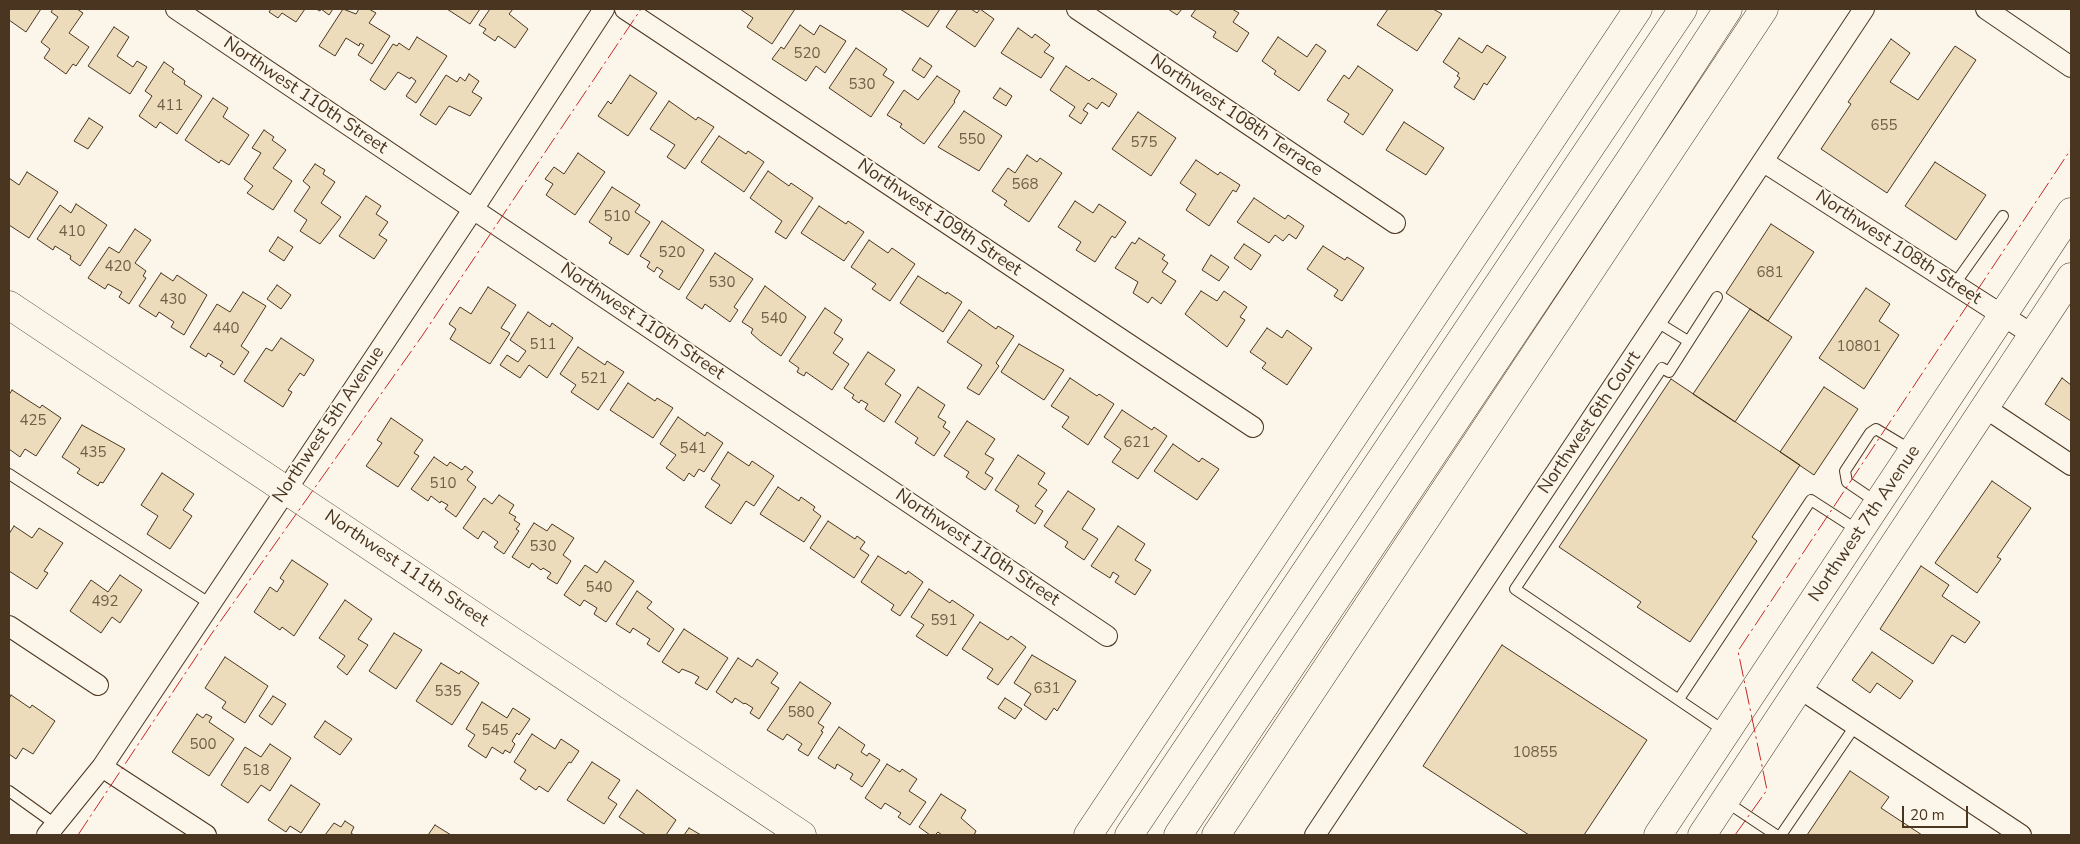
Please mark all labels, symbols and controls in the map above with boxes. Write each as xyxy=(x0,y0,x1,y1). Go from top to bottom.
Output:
street label: Northwest 110th Street xyxy=(219,33,391,159)
house number: 520 xyxy=(794,45,820,63)
street label: Northwest 108th Terrace xyxy=(1146,50,1326,182)
house number: 530 xyxy=(849,76,875,94)
house number: 411 xyxy=(157,97,183,115)
house number: 655 xyxy=(1871,117,1897,135)
house number: 550 xyxy=(959,131,985,149)
house number: 575 xyxy=(1131,134,1157,152)
street label: Northwest 109th Street xyxy=(853,155,1025,281)
house number: 568 xyxy=(1012,176,1038,194)
street label: Northwest 108th Street xyxy=(1811,186,1985,310)
house number: 510 xyxy=(604,208,630,226)
house number: 410 xyxy=(59,223,85,241)
house number: 520 xyxy=(659,244,685,262)
house number: 420 xyxy=(105,258,131,276)
street label: Northwest 110th Street xyxy=(556,259,728,385)
house number: 681 xyxy=(1757,264,1783,282)
house number: 530 xyxy=(709,274,735,292)
house number: 430 xyxy=(160,291,186,309)
house number: 540 xyxy=(761,310,787,328)
house number: 440 xyxy=(213,320,239,338)
house number: 511 xyxy=(530,336,556,354)
house number: 10801 xyxy=(1837,338,1881,356)
street label: Northwest 5th Avenue xyxy=(269,343,389,507)
street label: Northwest 6th Court xyxy=(1534,348,1646,498)
house number: 521 xyxy=(581,370,607,388)
house number: 425 xyxy=(20,412,46,430)
house number: 621 xyxy=(1124,434,1150,452)
house number: 541 xyxy=(680,440,706,458)
street label: Northwest 7th Avenue xyxy=(1805,442,1925,606)
house number: 435 xyxy=(80,444,106,462)
house number: 510 xyxy=(430,475,456,493)
street label: Northwest 110th Street xyxy=(891,485,1063,611)
street label: Northwest 111th Street xyxy=(320,506,492,632)
house number: 530 xyxy=(530,538,556,556)
house number: 540 xyxy=(586,579,612,597)
house number: 492 xyxy=(92,593,118,611)
house number: 591 xyxy=(931,612,957,630)
house number: 631 xyxy=(1034,680,1060,698)
house number: 535 xyxy=(435,683,461,701)
house number: 580 xyxy=(788,704,814,722)
house number: 545 xyxy=(482,722,508,740)
house number: 500 xyxy=(190,736,216,754)
house number: 10855 xyxy=(1513,744,1557,762)
house number: 518 xyxy=(243,762,269,780)
scale bar xyxy=(1905,796,1971,828)
text: 20 m xyxy=(1910,805,1945,825)

